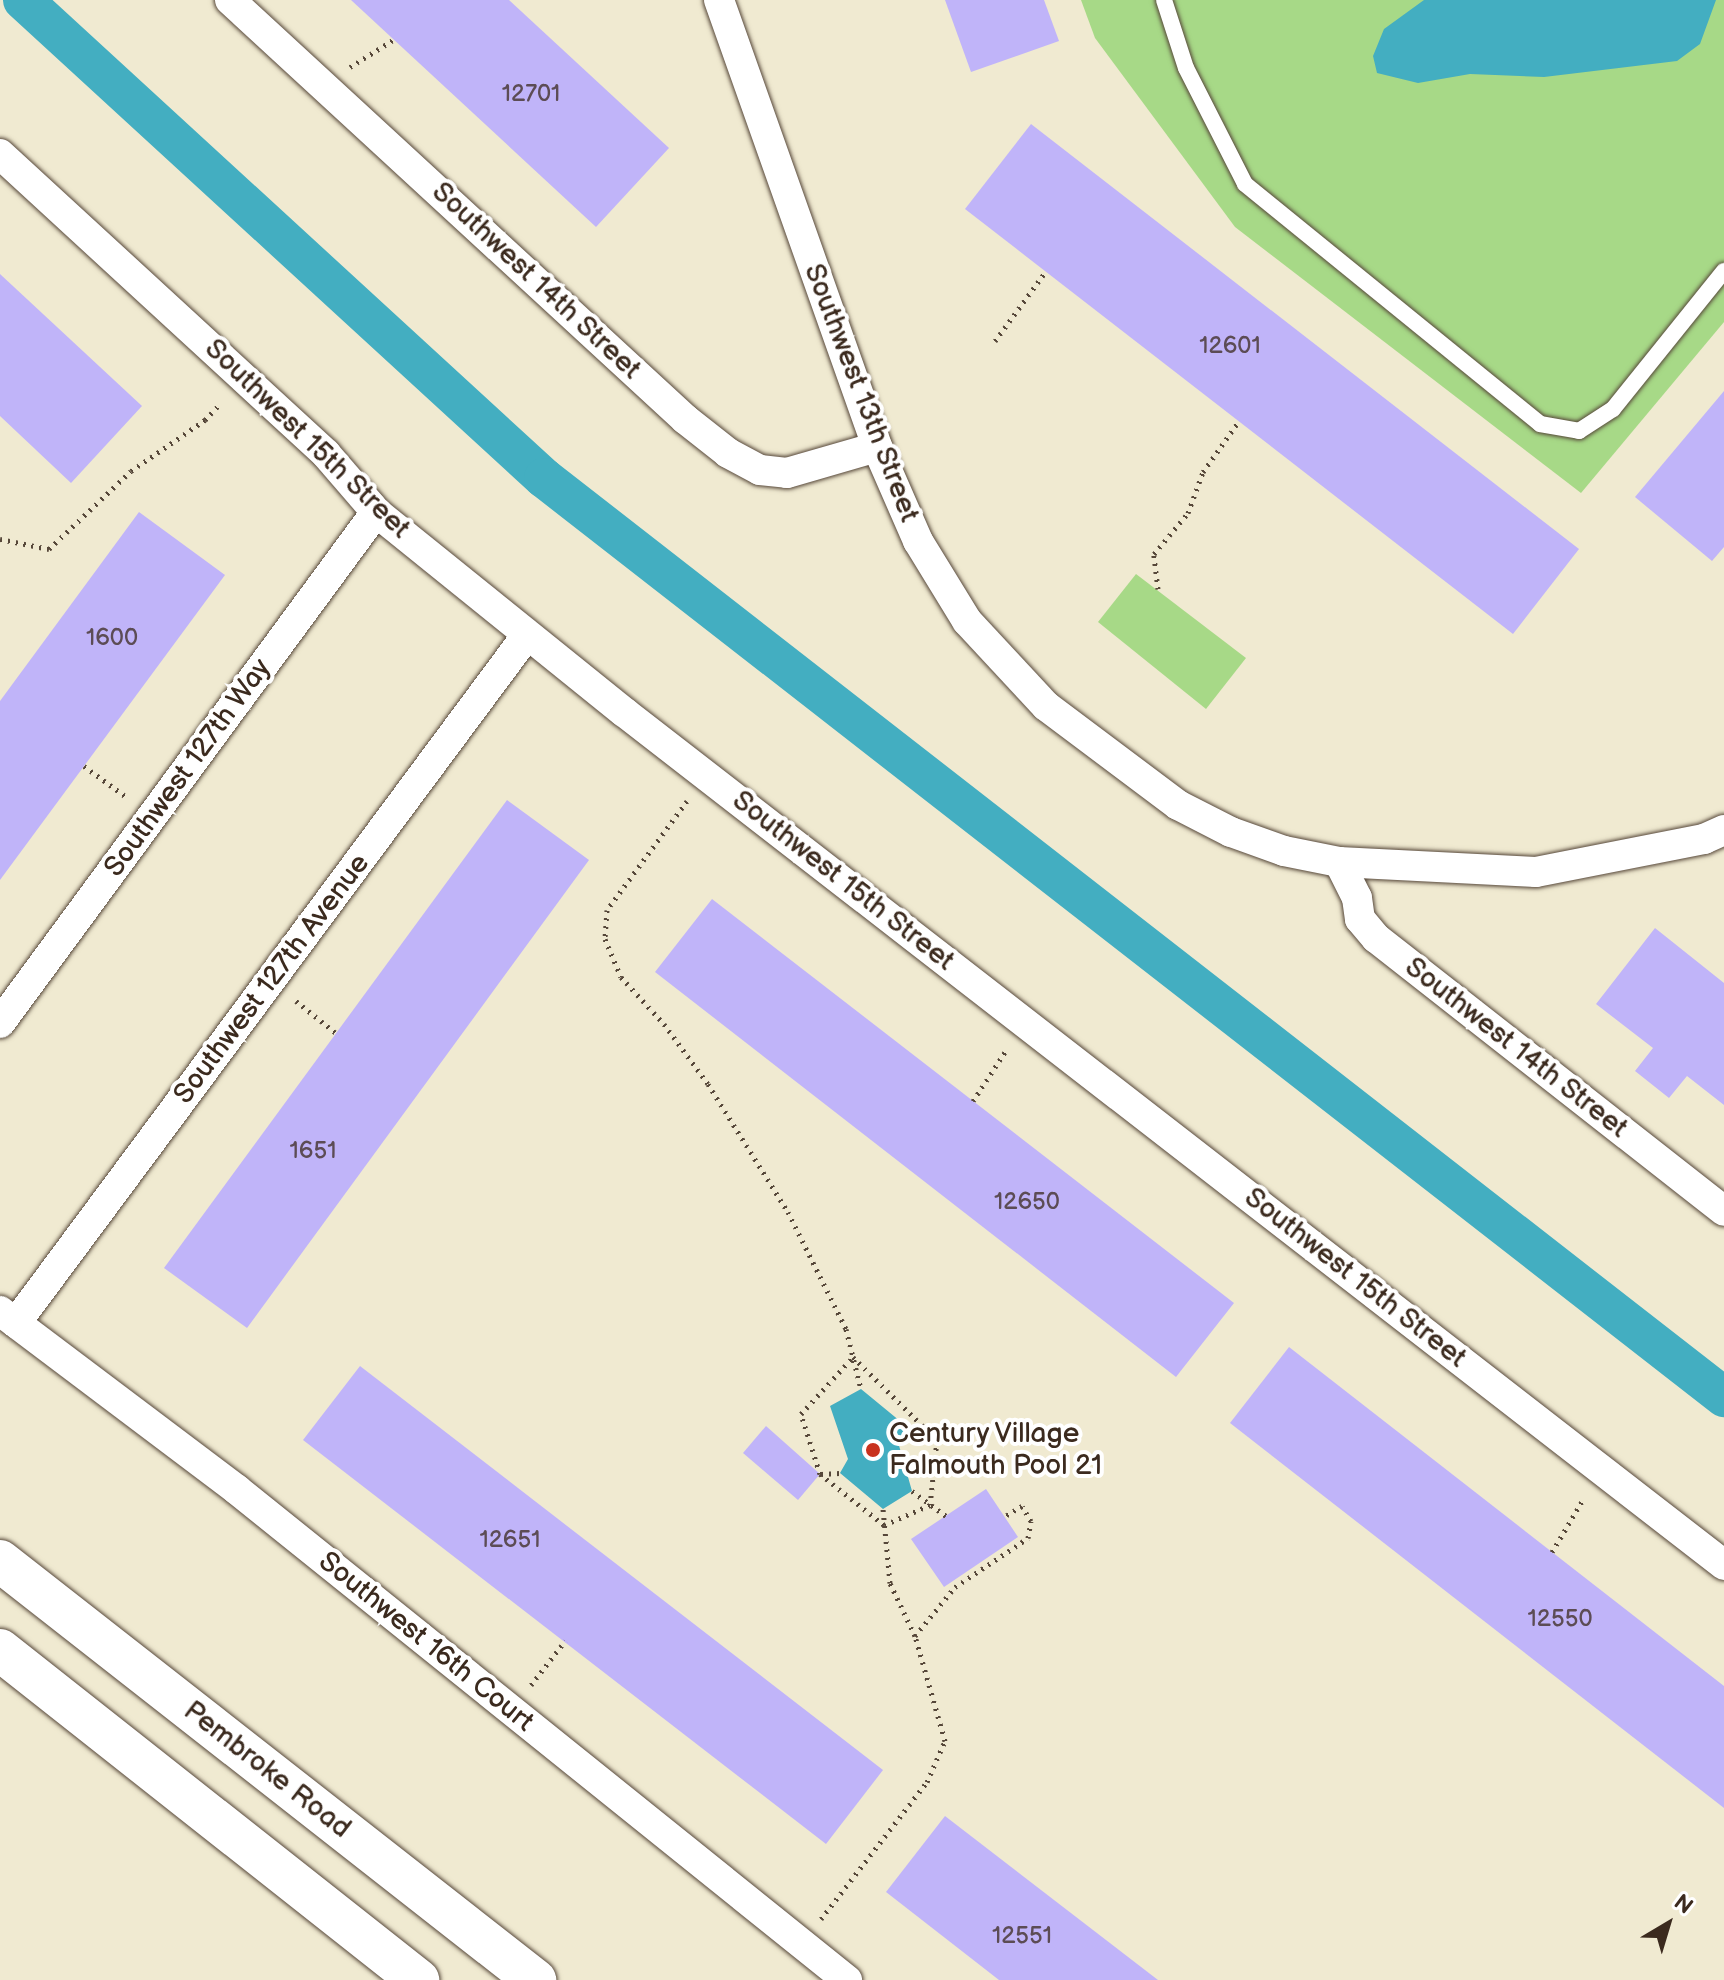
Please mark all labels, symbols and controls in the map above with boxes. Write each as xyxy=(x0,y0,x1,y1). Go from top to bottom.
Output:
house number: 12701 xyxy=(502,80,560,108)
street label: Southwest 14th Street xyxy=(424,175,648,387)
street label: Southwest 13th Street xyxy=(796,259,926,527)
street label: Southwest 15th Street xyxy=(197,332,417,546)
house number: 12601 xyxy=(1199,332,1261,360)
house number: 1600 xyxy=(86,624,138,652)
street label: Southwest 127th Way xyxy=(97,652,279,884)
street label: Southwest 15th Street xyxy=(725,784,961,978)
street label: Southwest 127th Avenue xyxy=(167,848,377,1110)
street label: Southwest 14th Street xyxy=(1398,951,1634,1145)
house number: 1651 xyxy=(290,1137,336,1165)
street label: Southwest 15th Street xyxy=(1237,1181,1473,1375)
house number: 12650 xyxy=(994,1188,1060,1216)
place label: Century Village Falmouth Pool 21 xyxy=(889,1417,1102,1483)
marker: Century Village Falmouth Pool 21 xyxy=(864,1441,882,1459)
house number: 12651 xyxy=(479,1526,541,1554)
street label: Southwest 16th Court xyxy=(312,1545,540,1739)
house number: 12550 xyxy=(1527,1605,1593,1633)
street label: Pembroke Road xyxy=(177,1694,357,1846)
north arrow xyxy=(1628,1884,1708,1964)
text: N xyxy=(1668,1889,1698,1920)
house number: 12551 xyxy=(992,1922,1052,1950)

